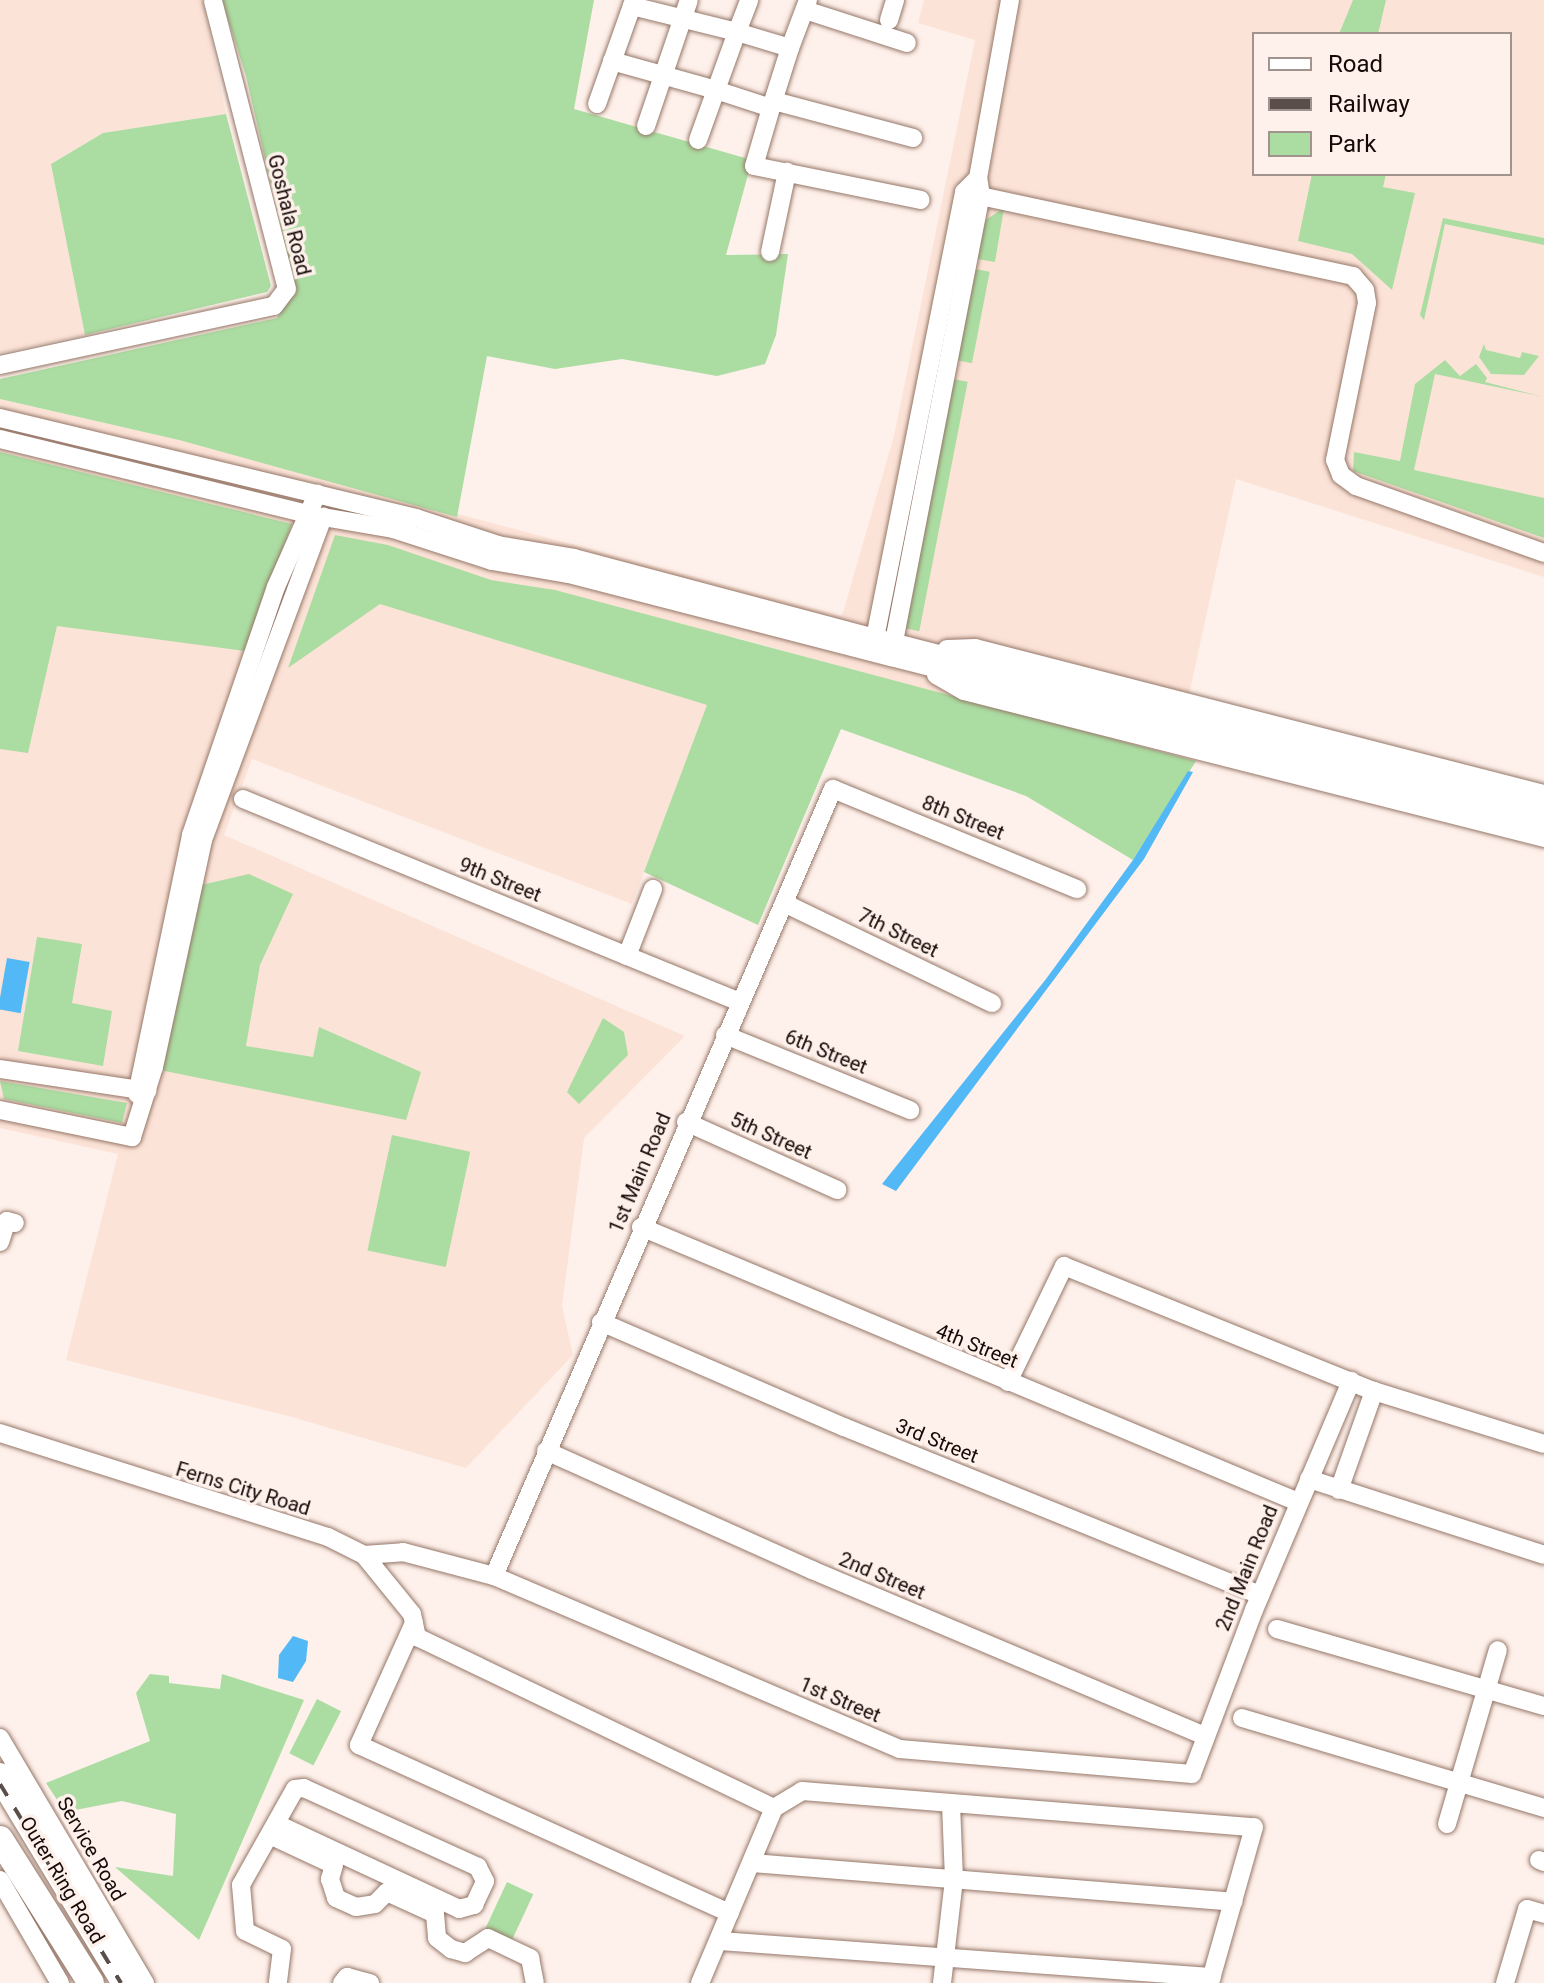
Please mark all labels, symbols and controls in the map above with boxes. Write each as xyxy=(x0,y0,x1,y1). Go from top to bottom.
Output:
legend xyxy=(1252,32,1512,176)
text: Road xyxy=(1328,50,1383,78)
text: Railway xyxy=(1328,90,1410,118)
text: Park xyxy=(1328,130,1376,158)
street label: Goshala Road xyxy=(262,152,316,278)
street label: 8th Street xyxy=(918,791,1008,845)
street label: 9th Street xyxy=(455,853,545,907)
street label: 7th Street xyxy=(854,903,942,963)
street label: 6th Street xyxy=(781,1025,871,1079)
street label: 5th Street xyxy=(727,1107,815,1165)
street label: 1st Main Road xyxy=(604,1109,676,1237)
street label: 4th Street xyxy=(932,1319,1022,1373)
street label: 3rd Street xyxy=(892,1414,982,1468)
street label: Ferns City Road xyxy=(173,1457,313,1521)
street label: 2nd Main Road xyxy=(1211,1502,1283,1634)
street label: 2nd Street xyxy=(835,1547,929,1605)
street label: 1st Street xyxy=(796,1672,884,1728)
street label: Service Road xyxy=(52,1793,130,1905)
street label: Outer Ring Road xyxy=(15,1812,109,1948)

